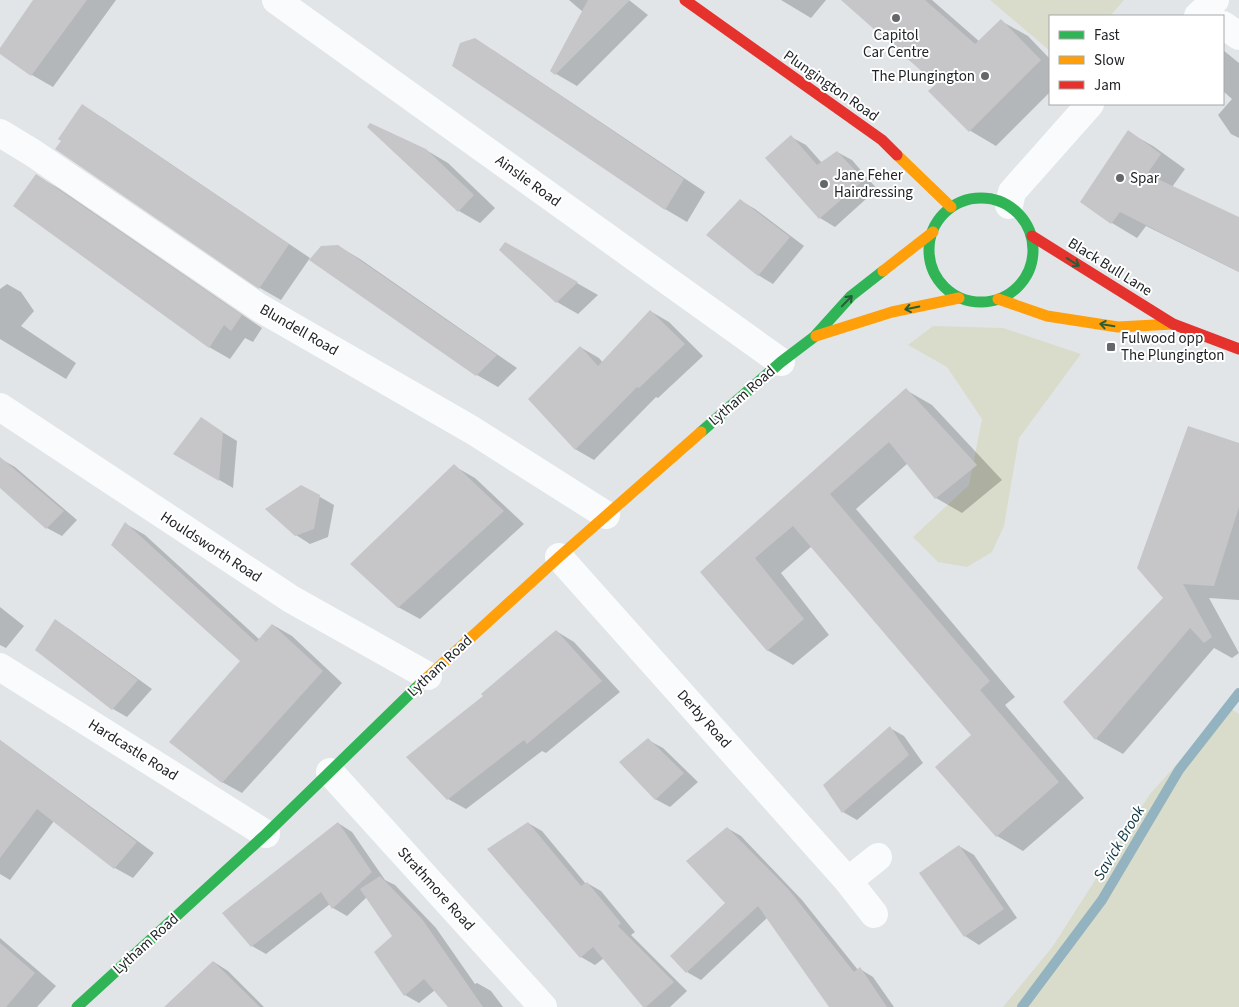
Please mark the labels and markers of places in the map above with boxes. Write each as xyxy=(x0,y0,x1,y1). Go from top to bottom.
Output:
marker: Capitol Car Centre xyxy=(890,12,902,24)
place label: Capitol Car Centre xyxy=(863,25,929,63)
place label: The Plungington xyxy=(871,66,975,87)
marker: The Plungington xyxy=(979,70,991,82)
place label: Jane Feher Hairdressing xyxy=(834,165,913,203)
place label: Spar xyxy=(1130,168,1160,189)
marker: Spar xyxy=(1114,172,1126,184)
marker: Jane Feher Hairdressing xyxy=(818,178,830,190)
place label: Fulwood opp The Plungington xyxy=(1121,328,1225,366)
marker: Fulwood opp The Plungington xyxy=(1105,341,1117,353)

